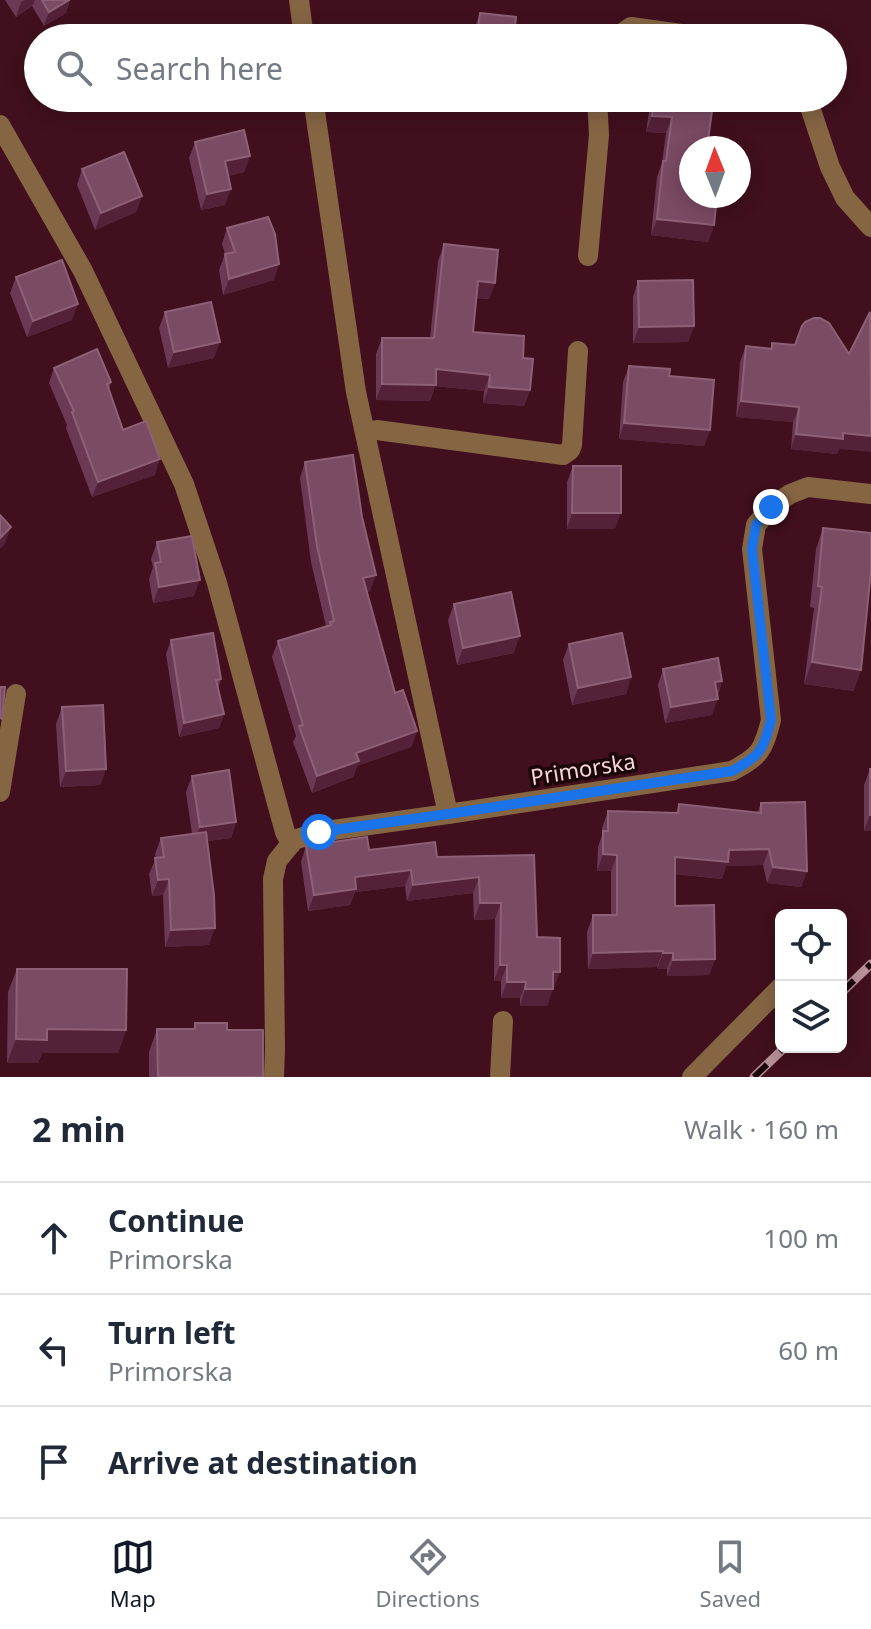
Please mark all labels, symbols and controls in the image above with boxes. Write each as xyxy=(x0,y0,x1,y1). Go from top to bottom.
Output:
search box xyxy=(24,24,847,112)
icon: search xyxy=(52,46,96,90)
text: Search here xyxy=(116,48,283,89)
north arrow xyxy=(679,136,751,208)
route end xyxy=(753,489,789,525)
street label: Primorska xyxy=(528,745,637,791)
route start xyxy=(301,814,337,850)
map controls xyxy=(775,909,847,1053)
button: locate xyxy=(775,909,847,981)
button: layers xyxy=(775,981,847,1053)
text: 2 min xyxy=(32,1106,126,1152)
text: Walk · 160 m xyxy=(684,1111,839,1147)
text: Continue xyxy=(108,1200,244,1241)
icon: ahead xyxy=(32,1216,76,1260)
text: 100 m xyxy=(763,1220,839,1256)
text: Primorska xyxy=(108,1241,233,1277)
text: Turn left xyxy=(108,1312,236,1353)
icon: left xyxy=(32,1328,76,1372)
text: 60 m xyxy=(778,1332,839,1368)
text: Primorska xyxy=(108,1353,233,1389)
icon: arrive xyxy=(32,1440,76,1484)
text: Arrive at destination xyxy=(108,1442,418,1483)
tab: Map xyxy=(110,1535,156,1613)
tab: Directions xyxy=(375,1535,480,1613)
tab: Saved xyxy=(700,1535,761,1613)

